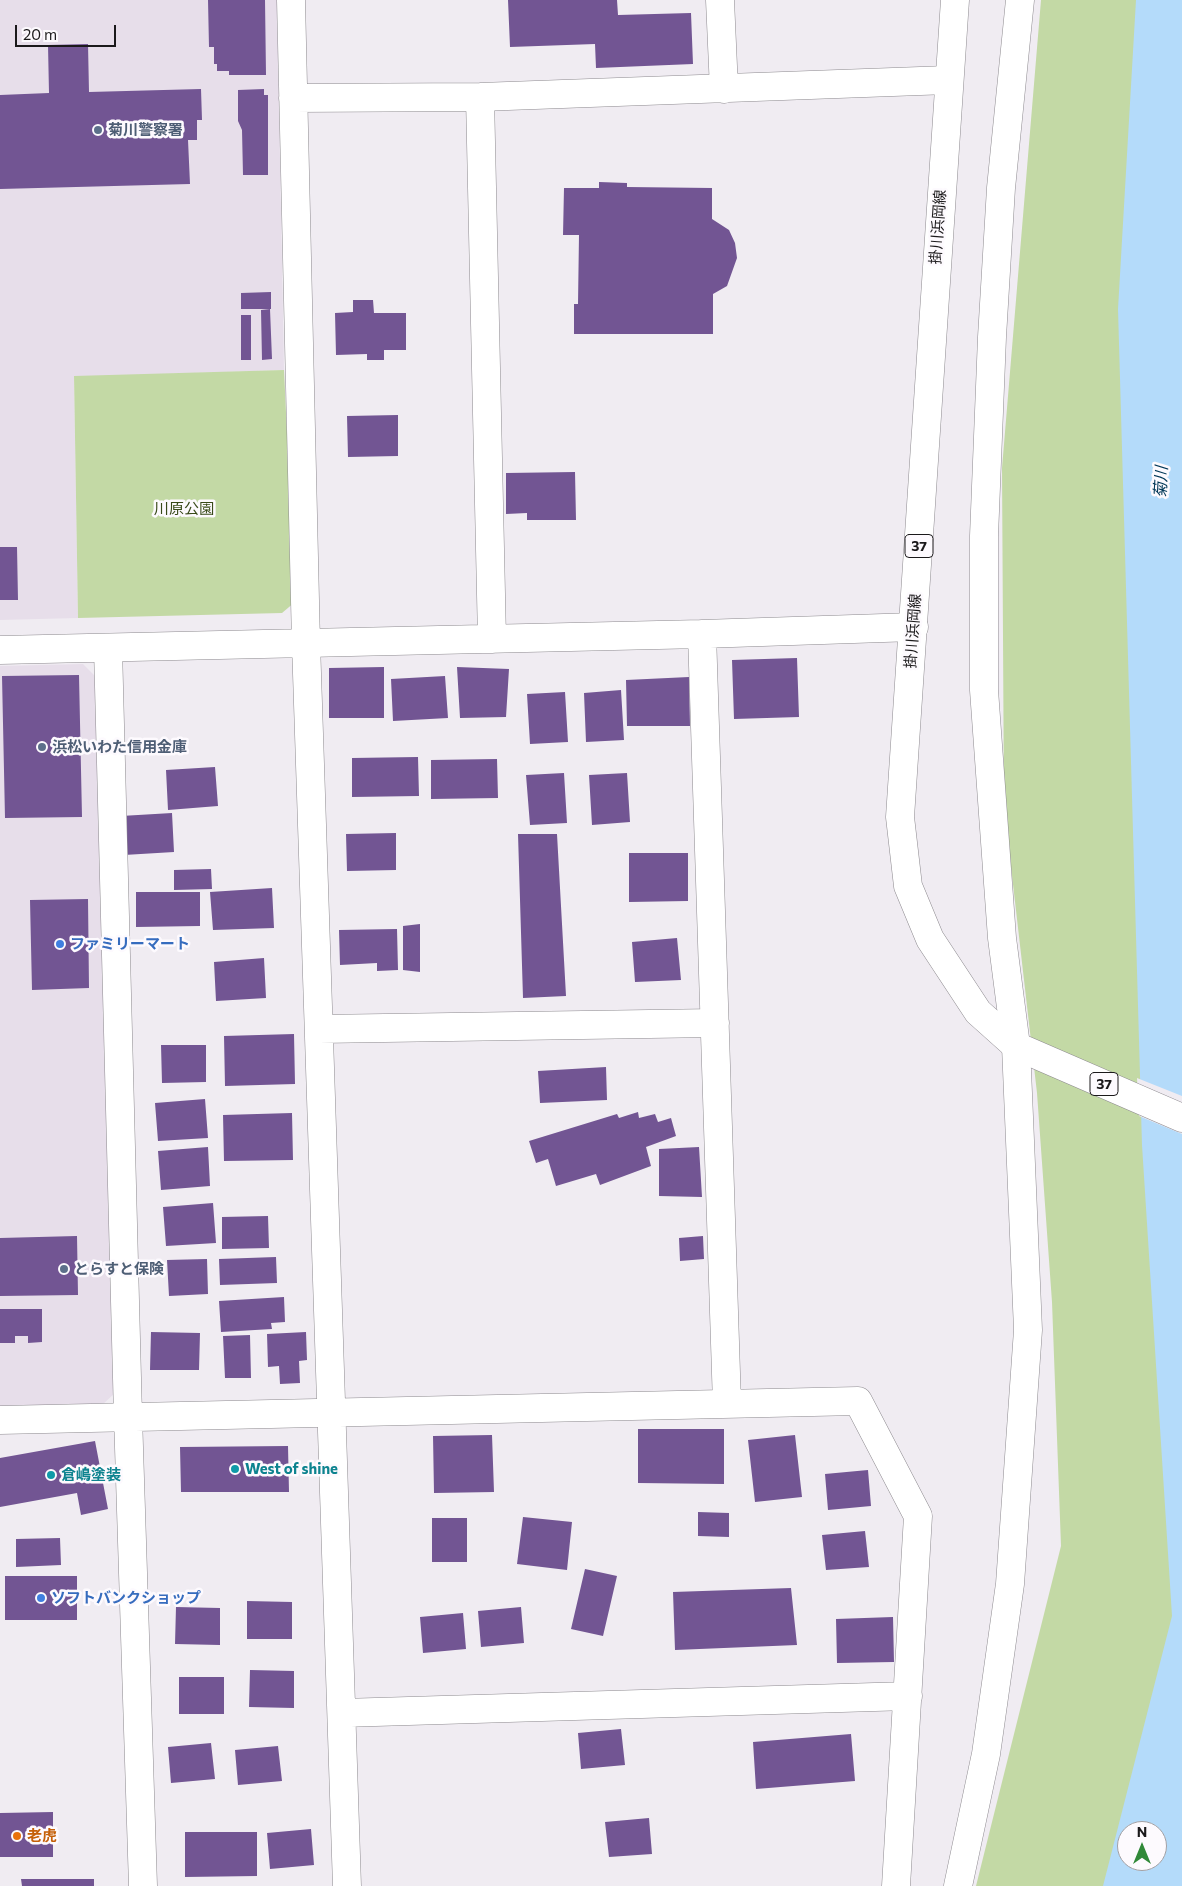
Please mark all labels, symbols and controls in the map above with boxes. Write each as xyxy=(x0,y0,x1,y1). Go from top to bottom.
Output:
scale bar xyxy=(18,15,119,47)
text: 20 m xyxy=(23,25,57,43)
place label: 菊川警察署 xyxy=(108,121,183,139)
marker: 菊川警察署 xyxy=(92,124,104,136)
street label: 掛川浜岡線 xyxy=(926,189,950,265)
water label: 菊川 xyxy=(1151,466,1171,498)
park label: 川原公園 xyxy=(154,500,214,518)
road number: 37 xyxy=(905,534,933,558)
street label: 掛川浜岡線 xyxy=(901,593,925,669)
place label: 浜松いわた信用金庫 xyxy=(52,738,187,756)
marker: 浜松いわた信用金庫 xyxy=(36,741,48,753)
place label: ファミリーマート xyxy=(70,935,190,953)
marker: ファミリーマート xyxy=(54,938,66,950)
road number: 37 xyxy=(1090,1072,1118,1096)
place label: とらすと保険 xyxy=(74,1260,164,1278)
marker: とらすと保険 xyxy=(58,1263,70,1275)
place label: West of shine xyxy=(245,1460,338,1478)
marker: West of shine xyxy=(229,1463,241,1475)
place label: 倉嶋塗装 xyxy=(61,1466,121,1484)
marker: 倉嶋塗装 xyxy=(45,1469,57,1481)
place label: ソフトバンクショップ xyxy=(51,1589,201,1607)
marker: ソフトバンクショップ xyxy=(35,1592,47,1604)
north arrow xyxy=(1117,1821,1167,1871)
text: N xyxy=(1137,1823,1147,1840)
place label: 老虎 xyxy=(27,1827,57,1845)
marker: 老虎 xyxy=(11,1830,23,1842)

